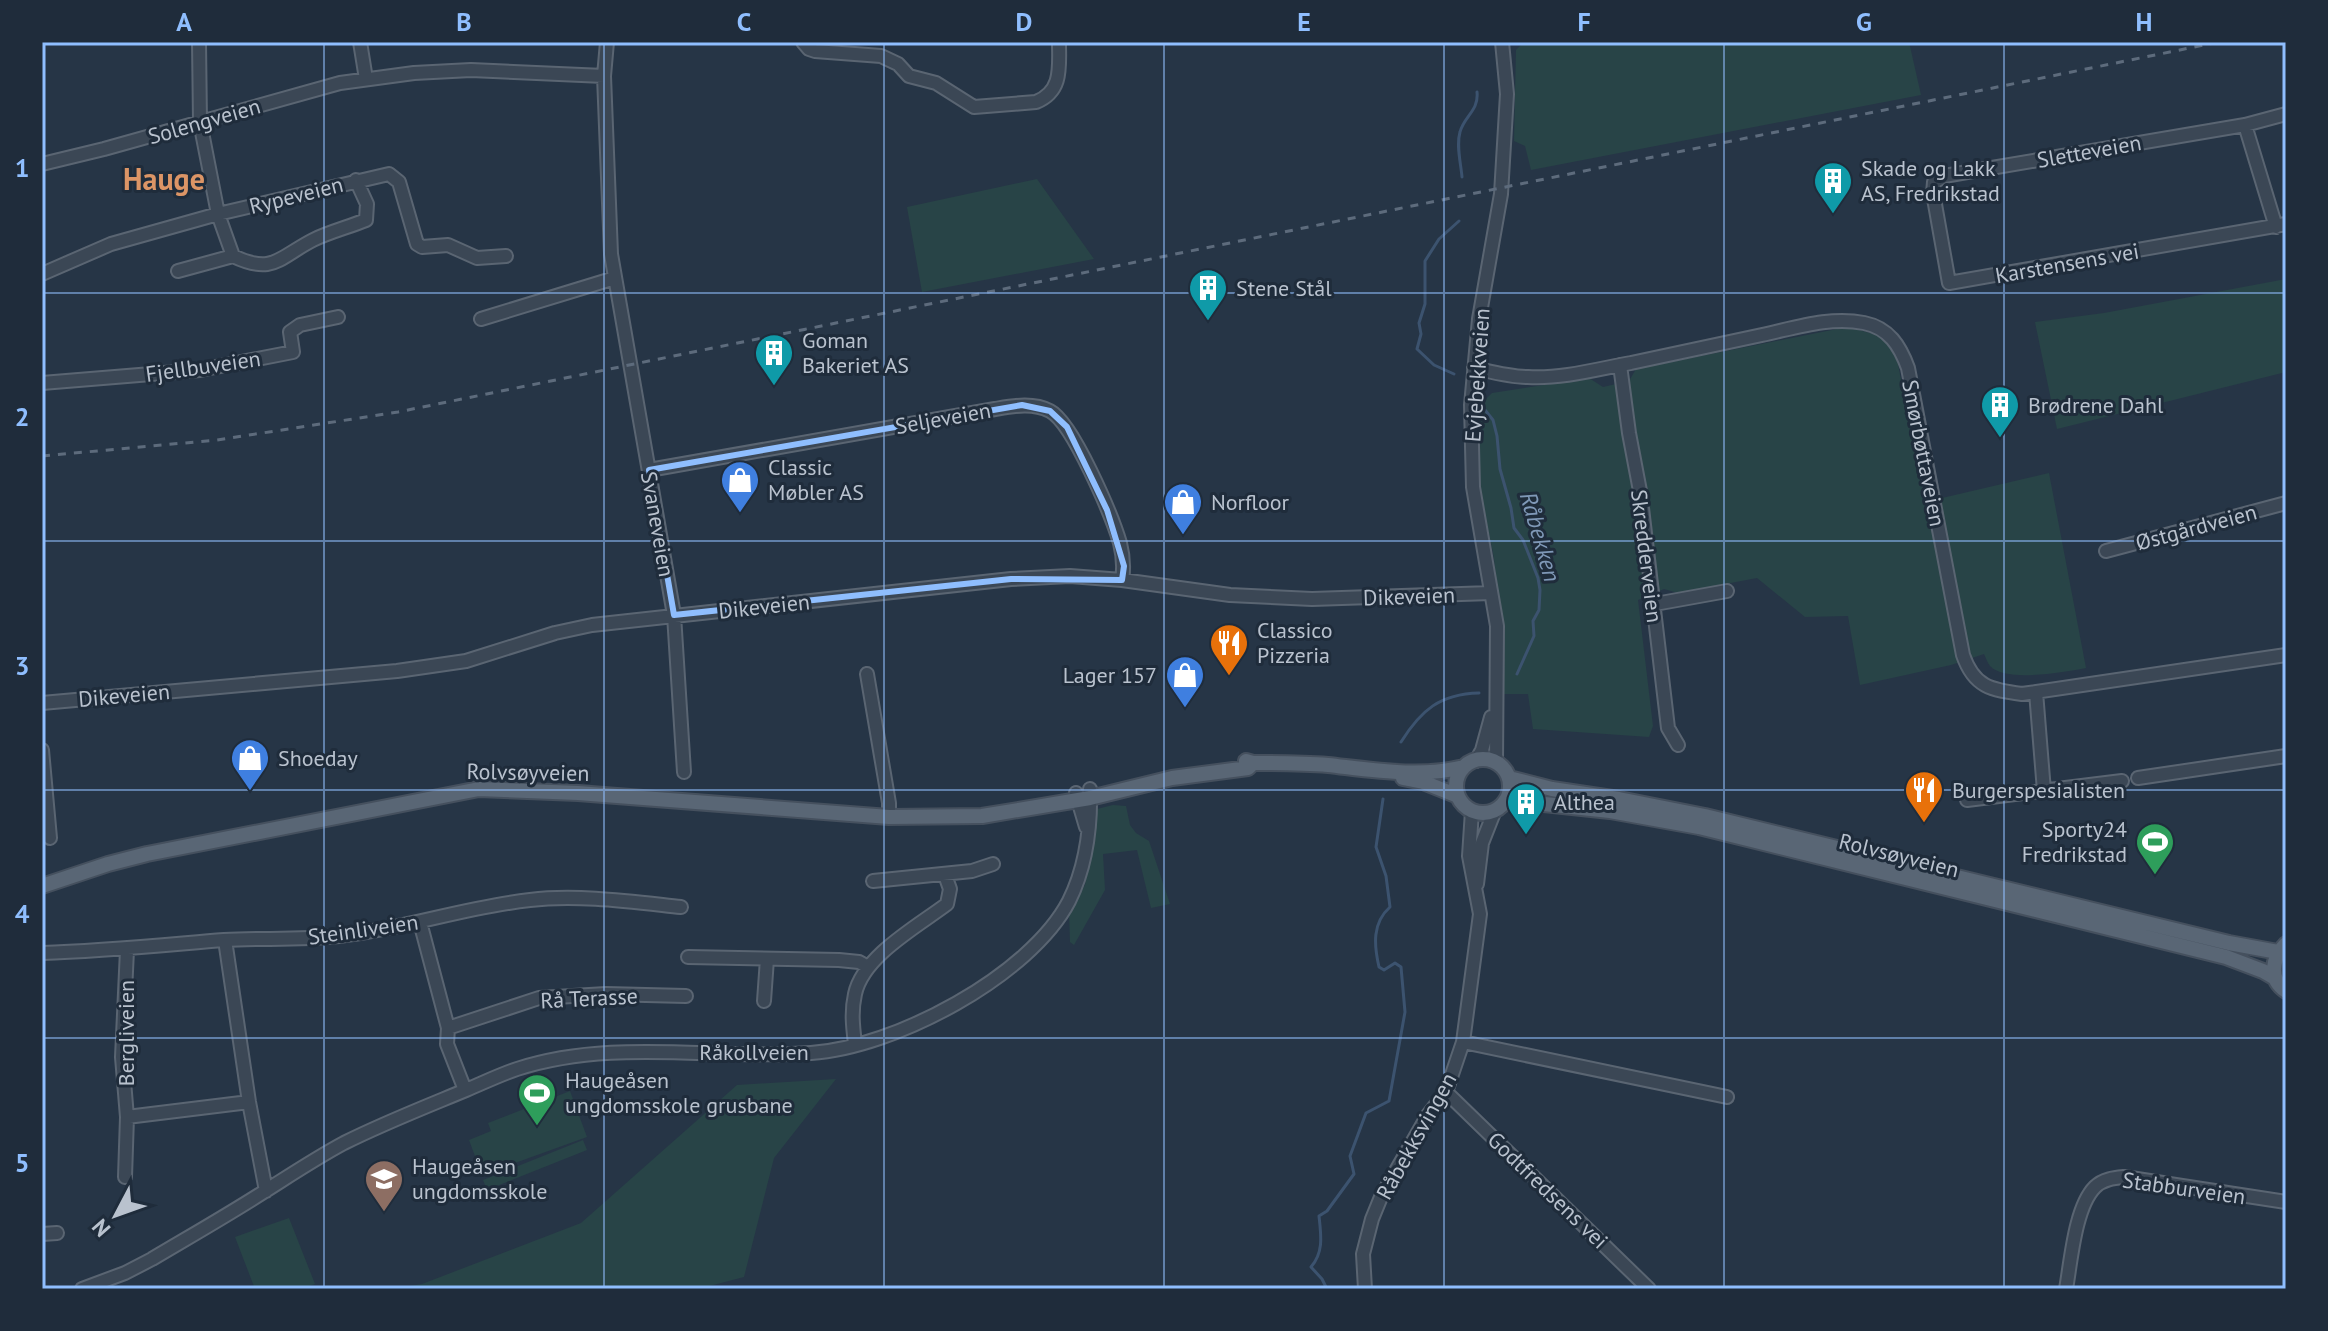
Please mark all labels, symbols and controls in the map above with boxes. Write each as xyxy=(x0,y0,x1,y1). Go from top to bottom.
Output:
text: A xyxy=(176,5,192,38)
text: B xyxy=(456,5,472,38)
text: C xyxy=(737,5,751,38)
text: D xyxy=(1016,5,1032,38)
text: E xyxy=(1297,5,1311,38)
text: F xyxy=(1577,5,1591,38)
text: G xyxy=(1856,5,1872,38)
text: H xyxy=(2136,5,2152,38)
street label: Solengveien xyxy=(145,92,263,150)
street label: Sletteveien xyxy=(2035,128,2143,174)
text: 1 xyxy=(15,151,29,184)
place label: Skade og Lakk AS, Fredrikstad xyxy=(1861,154,2000,207)
district label: Hauge xyxy=(123,159,205,198)
building icon: Skade og Lakk AS, Fredrikstad xyxy=(1812,160,1854,215)
street label: Rypeveien xyxy=(246,170,346,220)
street label: Karstensens vei xyxy=(1993,237,2141,289)
building icon: Stene Stål xyxy=(1187,267,1229,322)
place label: Stene Stål xyxy=(1236,274,1332,302)
street label: Evjebekkveien xyxy=(1458,307,1496,443)
place label: Goman Bakeriet AS xyxy=(802,326,909,379)
building icon: Goman Bakeriet AS xyxy=(753,332,795,387)
street label: Fjellbuveien xyxy=(144,344,262,388)
street label: Smørbøttaveien xyxy=(1896,377,1952,529)
building icon: Brødrene Dahl xyxy=(1979,384,2021,439)
place label: Brødrene Dahl xyxy=(2028,391,2164,419)
street label: Seljeveien xyxy=(893,396,993,440)
text: 2 xyxy=(15,400,29,433)
place label: Classic Møbler AS xyxy=(768,453,864,506)
shop icon: Classic Møbler AS xyxy=(719,459,761,514)
street label: Svaneveien xyxy=(635,469,681,579)
shop icon: Norfloor xyxy=(1162,481,1204,536)
place label: Norfloor xyxy=(1211,488,1289,516)
water label: Råbekken xyxy=(1513,488,1568,586)
street label: Skredderveien xyxy=(1625,488,1669,624)
street label: Østgårdveien xyxy=(2132,497,2260,557)
street label: Dikeveien xyxy=(1363,580,1455,612)
street label: Dikeveien xyxy=(717,587,811,625)
place label: Classico Pizzeria xyxy=(1257,616,1333,669)
restaurant icon: Classico Pizzeria xyxy=(1208,622,1250,677)
text: 3 xyxy=(15,649,29,682)
shop icon: Lager 157 xyxy=(1164,654,1206,709)
place label: Lager 157 xyxy=(1063,661,1157,689)
street label: Dikeveien xyxy=(77,677,171,713)
shop icon: Shoeday xyxy=(229,737,271,792)
place label: Shoeday xyxy=(278,744,358,772)
street label: Rolvsøyveien xyxy=(466,757,590,787)
restaurant icon: Burgerspesialisten xyxy=(1903,769,1945,824)
place label: Burgerspesialisten xyxy=(1952,776,2125,804)
building icon: Althea xyxy=(1505,781,1547,836)
place label: Althea xyxy=(1554,788,1615,816)
place label: Sporty24 Fredrikstad xyxy=(2022,815,2127,868)
sports icon: Sporty24 Fredrikstad xyxy=(2134,821,2176,876)
street label: Rolvsøyveien xyxy=(1836,827,1962,883)
text: 4 xyxy=(15,897,30,930)
street label: Steinliveien xyxy=(306,907,420,951)
street label: Bergliveien xyxy=(112,980,140,1086)
street label: Rå Terasse xyxy=(540,981,638,1015)
street label: Råkollveien xyxy=(699,1038,809,1066)
place label: Haugeåsen ungdomsskole grusbane xyxy=(565,1066,793,1119)
street label: Råbekksvingen xyxy=(1370,1068,1462,1204)
sports icon: Haugeåsen ungdomsskole grusbane xyxy=(516,1072,558,1127)
street label: Godtfredsens vei xyxy=(1482,1125,1614,1255)
text: 5 xyxy=(15,1146,29,1179)
place label: Haugeåsen ungdomsskole xyxy=(412,1152,547,1205)
school or university icon: Haugeåsen ungdomsskole xyxy=(363,1158,405,1213)
street label: Stabburveien xyxy=(2121,1166,2247,1210)
north arrow xyxy=(76,1175,156,1255)
text: N xyxy=(86,1213,116,1243)

